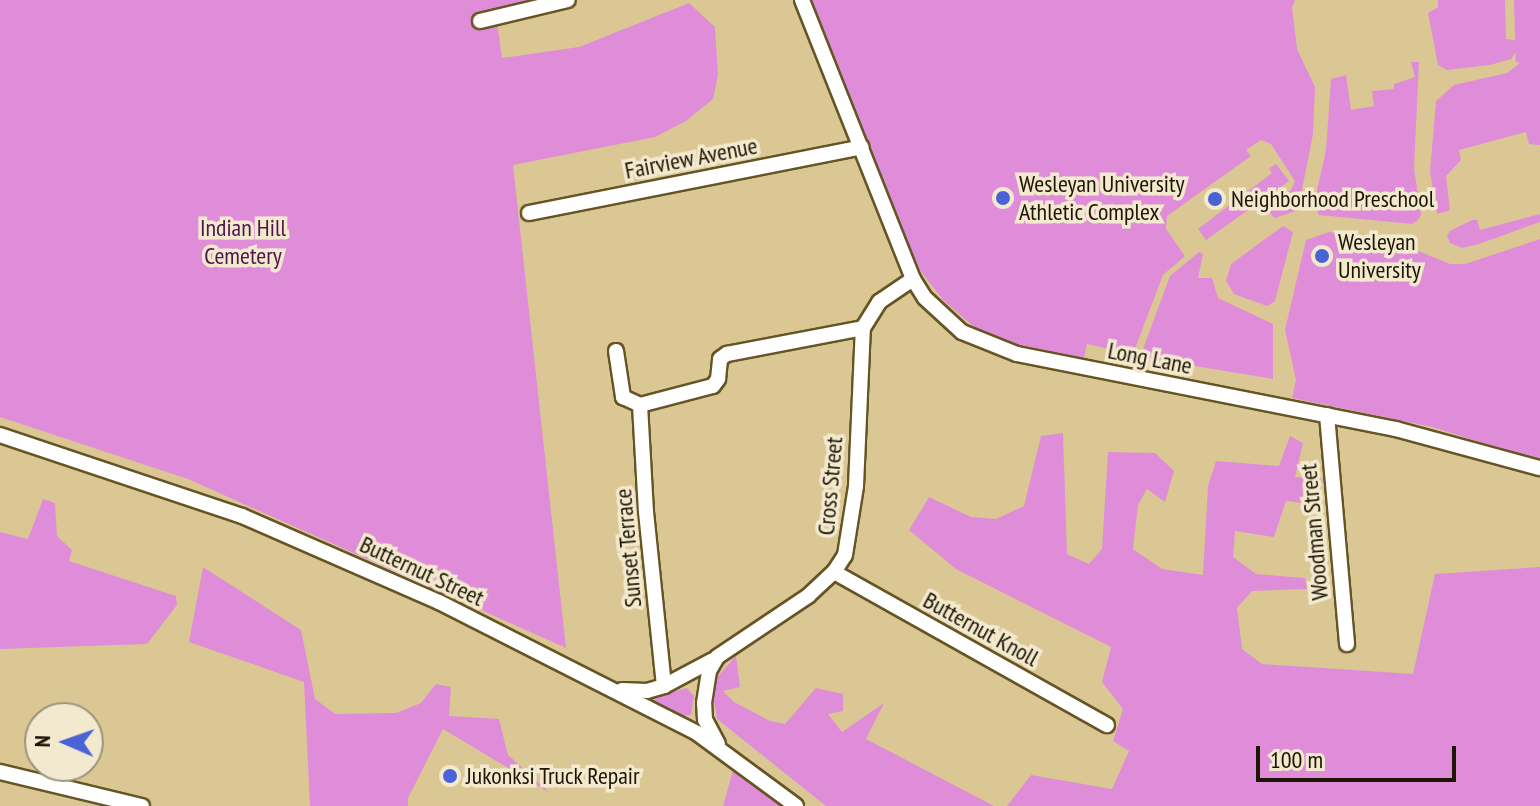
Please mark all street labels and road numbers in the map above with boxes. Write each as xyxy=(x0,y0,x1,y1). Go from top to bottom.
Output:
street label: Fairview Avenue xyxy=(622,131,760,185)
street label: Long Lane xyxy=(1106,336,1194,380)
street label: Cross Street xyxy=(811,436,849,536)
street label: Woodman Street xyxy=(1294,463,1334,601)
street label: Sunset Terrace xyxy=(608,487,648,609)
street label: Butternut Street xyxy=(355,530,489,612)
street label: Butternut Knoll xyxy=(918,586,1044,672)

